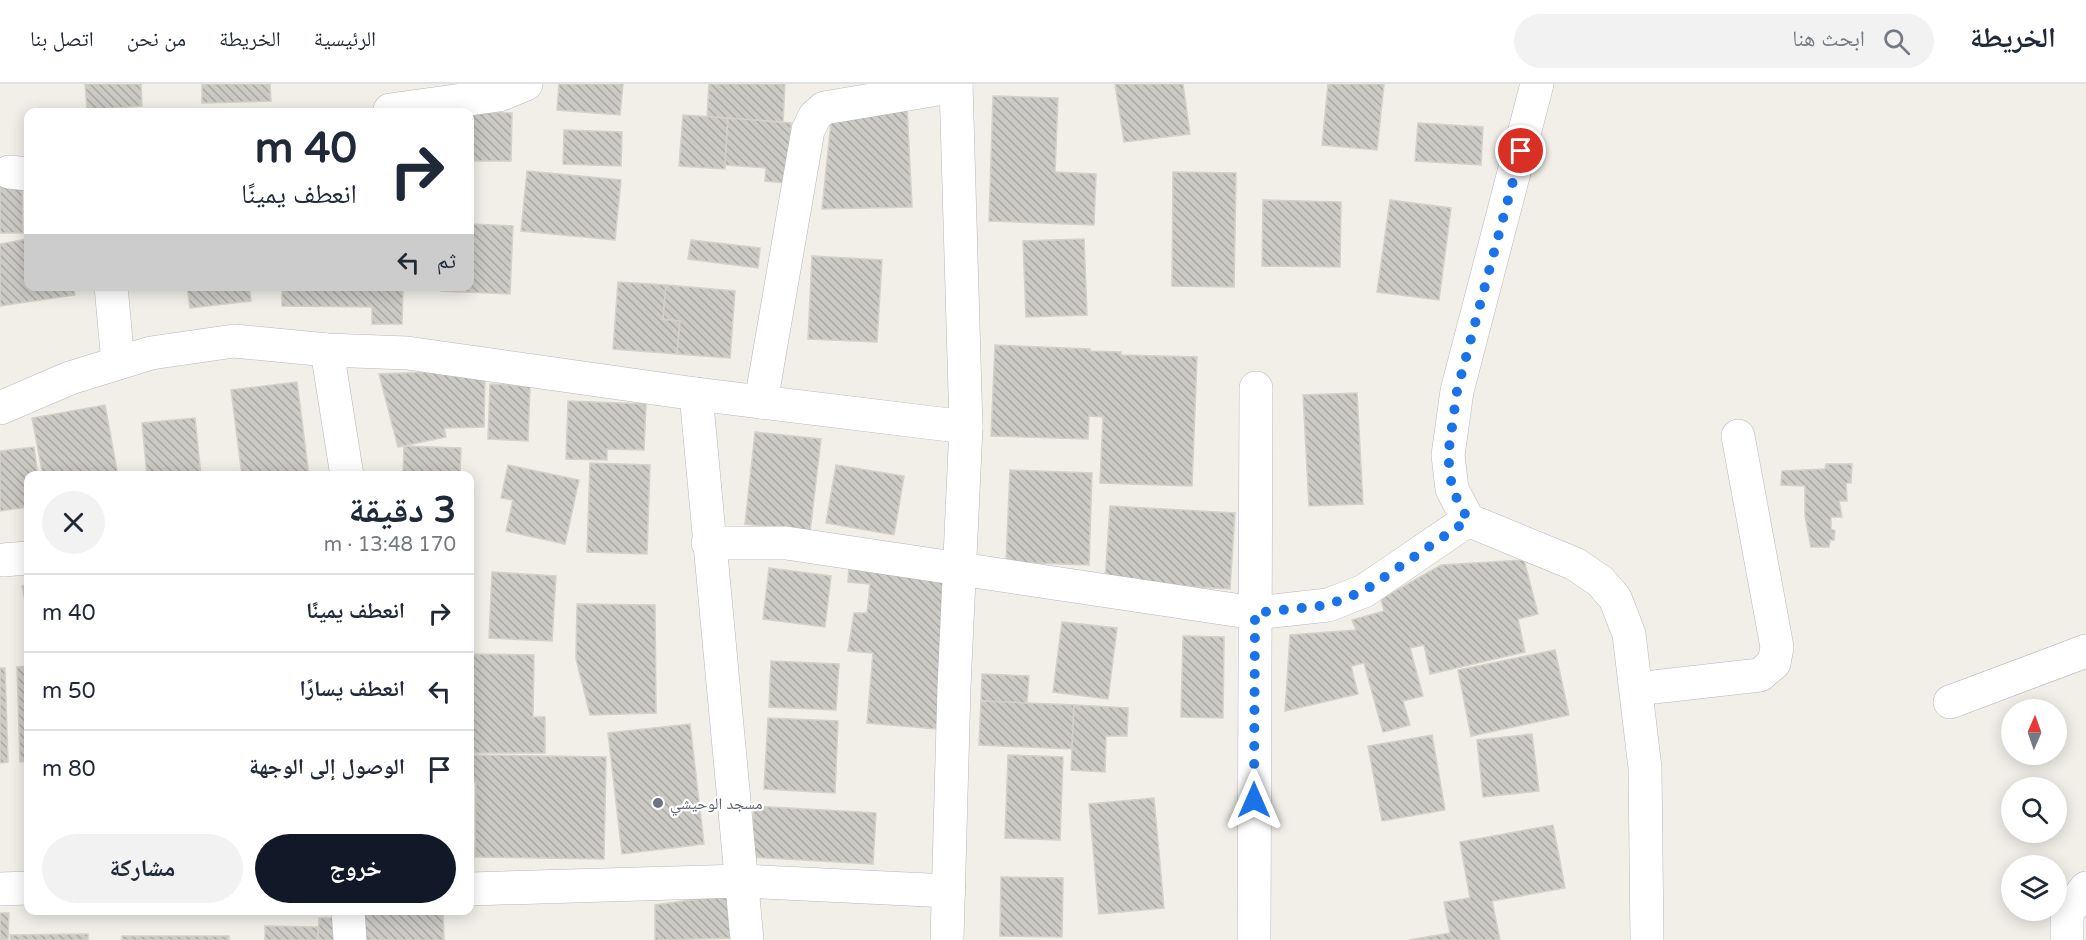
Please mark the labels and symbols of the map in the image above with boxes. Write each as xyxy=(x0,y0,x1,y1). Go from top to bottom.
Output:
pin xyxy=(1495,125,1546,176)
north arrow xyxy=(2001,699,2067,765)
position arrow xyxy=(1222,768,1286,832)
place label: مسجد الوحيشي xyxy=(670,794,763,816)
marker: مسجد الوحيشي xyxy=(651,796,665,810)

